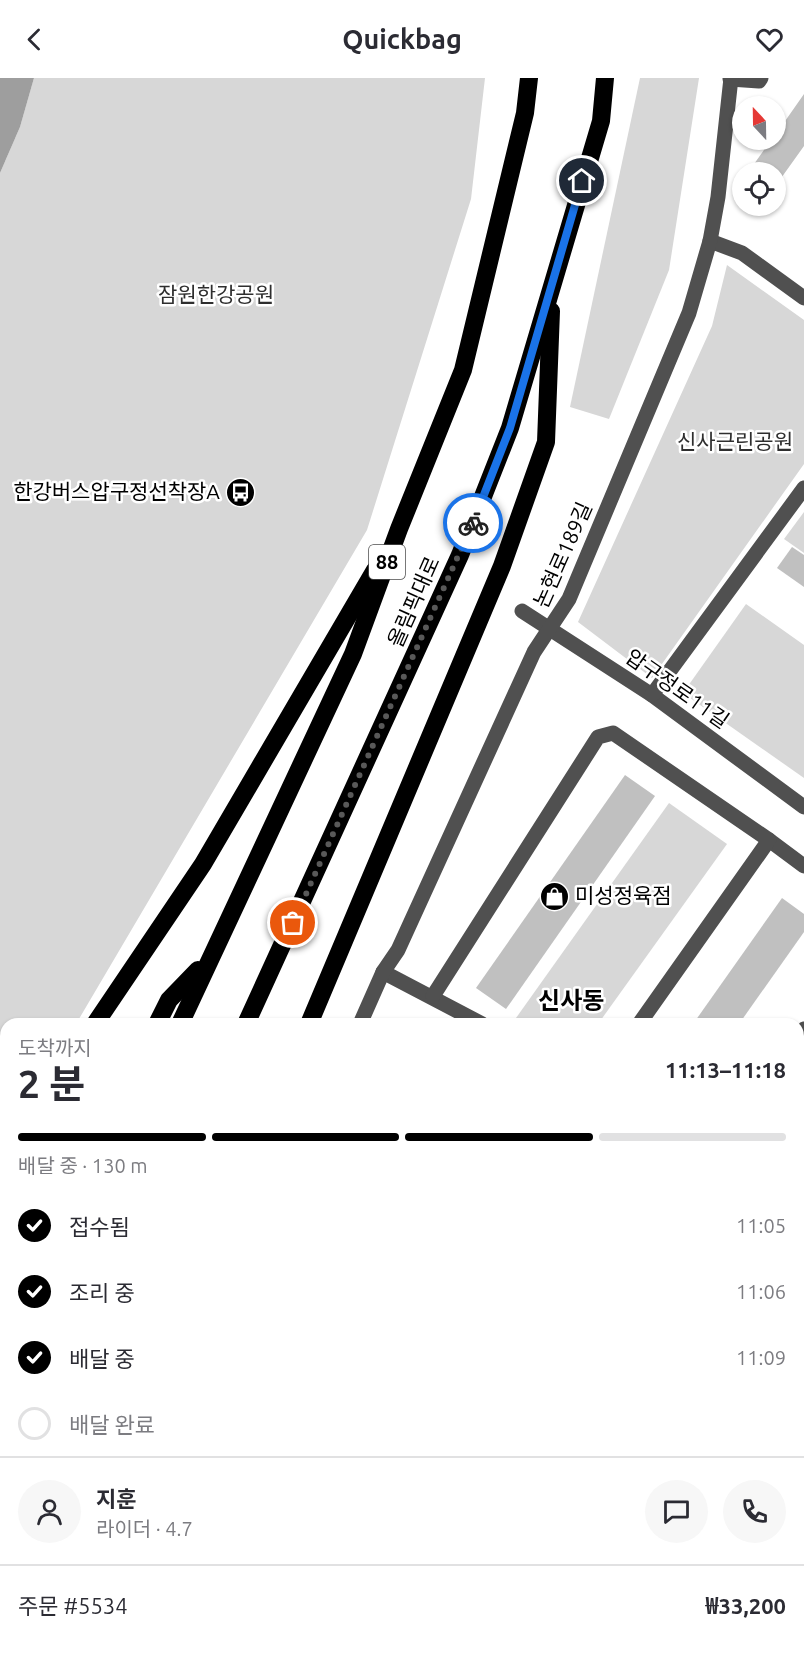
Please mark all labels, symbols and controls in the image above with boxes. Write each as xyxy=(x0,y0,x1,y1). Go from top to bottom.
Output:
icon: back xyxy=(18,23,51,56)
icon: heart xyxy=(753,23,786,56)
text: Quickbag xyxy=(342,24,462,54)
north arrow xyxy=(732,96,786,150)
map controls xyxy=(732,96,786,216)
pin xyxy=(556,155,607,206)
button: locate xyxy=(732,162,786,216)
icon: home xyxy=(565,164,598,197)
park label: 잠원한강공원 xyxy=(158,282,274,306)
park label: 신사근린공원 xyxy=(677,429,793,453)
bus stop icon: 한강버스압구정선착장A xyxy=(225,476,257,508)
place label: 한강버스압구정선착장A xyxy=(13,479,220,503)
courier xyxy=(443,493,503,553)
street label: 논현로189길 xyxy=(528,498,596,611)
icon: bike xyxy=(457,507,490,540)
road number: 88 xyxy=(369,545,405,579)
street label: 올림픽대로 xyxy=(382,553,444,651)
street label: 압구정로11길 xyxy=(621,644,734,733)
shop icon: 미성정육점 xyxy=(538,880,570,912)
place label: 미성정육점 xyxy=(575,883,672,907)
pin xyxy=(267,897,318,948)
icon: bag xyxy=(276,906,309,939)
district label: 신사동 xyxy=(538,987,604,1014)
text: 도착까지 xyxy=(18,1036,92,1059)
text: 11:13–11:18 xyxy=(665,1057,786,1082)
text: 2 분 xyxy=(18,1062,85,1105)
text: 배달 중 · 130 m xyxy=(18,1154,148,1177)
icon: check xyxy=(18,1209,51,1242)
text: 접수됨 xyxy=(69,1214,130,1239)
text: 11:05 xyxy=(736,1214,786,1237)
icon: check xyxy=(18,1275,51,1308)
text: 조리 중 xyxy=(69,1280,135,1305)
text: 11:06 xyxy=(736,1280,786,1303)
icon: check xyxy=(18,1341,51,1374)
text: 배달 중 xyxy=(69,1346,135,1371)
text: 11:09 xyxy=(736,1346,786,1369)
text: 배달 완료 xyxy=(69,1412,155,1437)
button: person xyxy=(18,1480,81,1543)
button: chat xyxy=(645,1480,708,1543)
button: phone xyxy=(723,1480,786,1543)
text: 지훈 xyxy=(96,1486,136,1511)
text: 라이더 · 4.7 xyxy=(96,1517,193,1540)
text: 주문 #5534 xyxy=(18,1593,128,1618)
text: ₩33,200 xyxy=(706,1593,786,1618)

